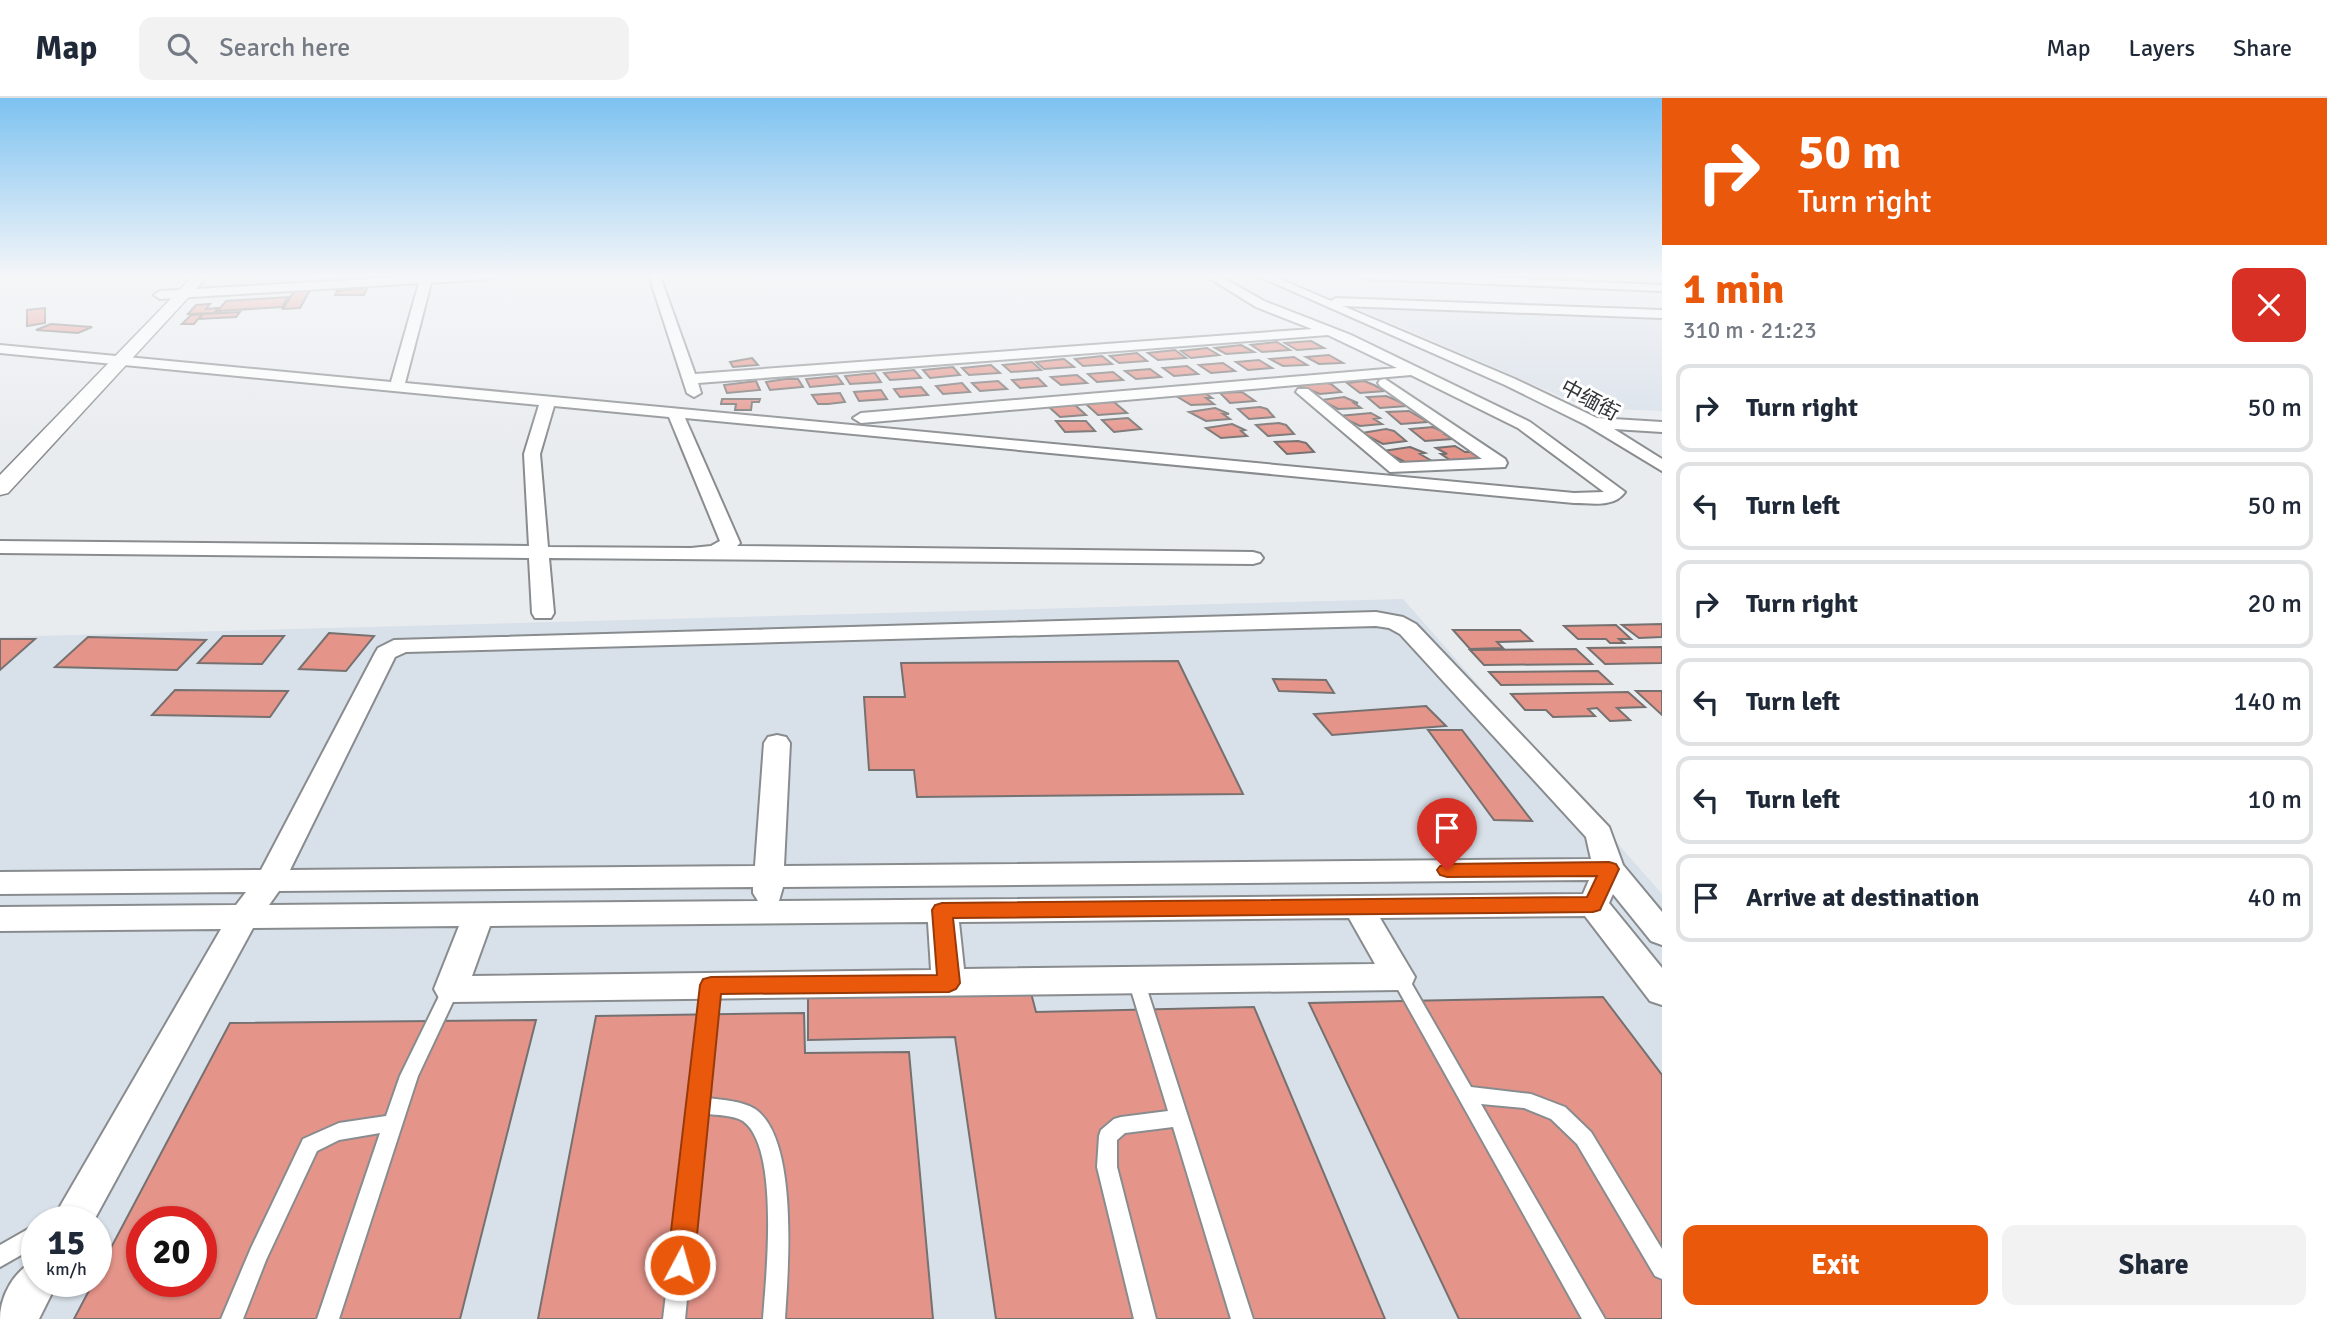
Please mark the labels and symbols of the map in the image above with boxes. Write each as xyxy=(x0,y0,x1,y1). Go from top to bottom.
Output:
street label: 中缅街 xyxy=(1556,374,1624,426)
pin xyxy=(1417,798,1477,870)
speed limit sign: 20 xyxy=(126,1206,217,1297)
position arrow xyxy=(643,1228,717,1302)

